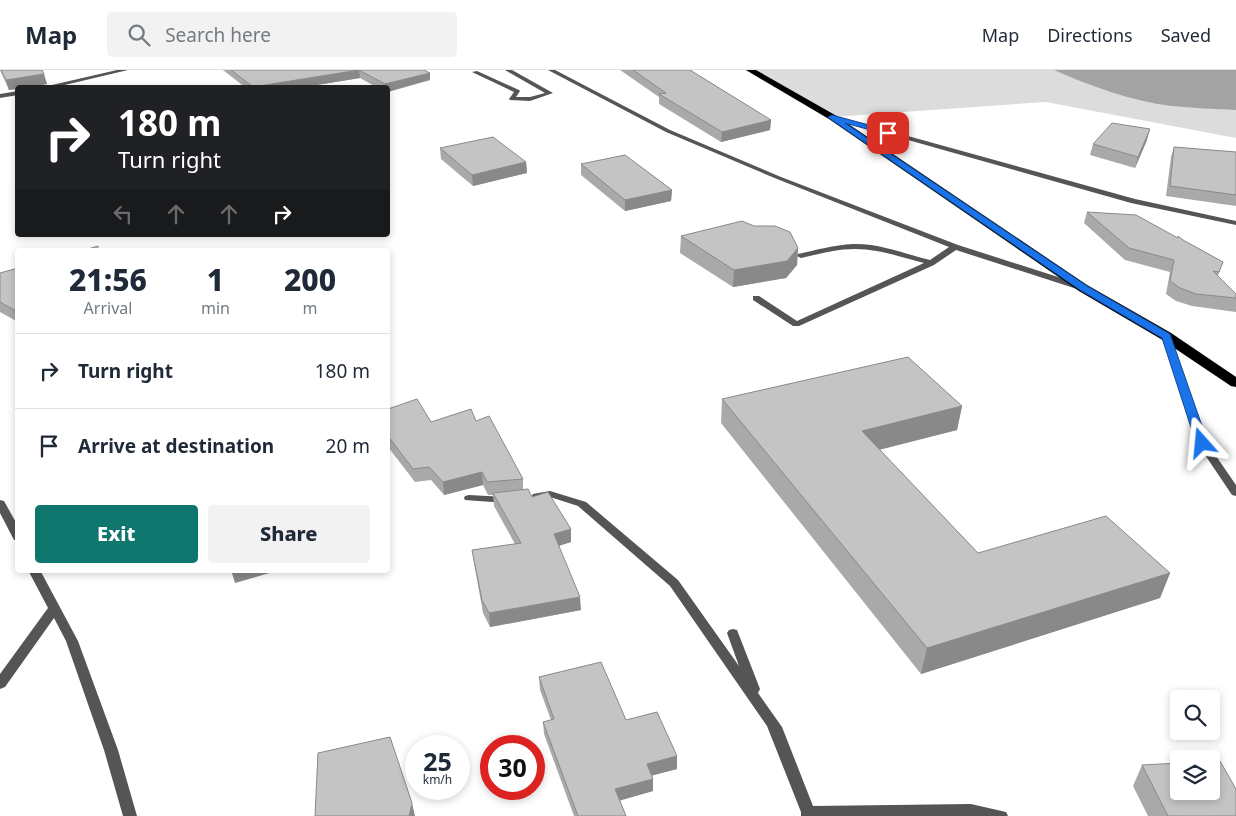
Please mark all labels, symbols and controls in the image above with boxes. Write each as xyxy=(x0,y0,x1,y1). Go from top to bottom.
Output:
search box xyxy=(107,12,457,57)
text: Map xyxy=(25,18,77,51)
icon: search xyxy=(125,21,153,49)
text: Search here xyxy=(165,22,271,48)
text: Map xyxy=(982,23,1019,47)
text: Directions xyxy=(1047,23,1133,47)
text: Saved xyxy=(1161,23,1211,47)
text: 180 m xyxy=(118,99,221,146)
icon: right xyxy=(35,105,100,170)
pin xyxy=(867,112,909,154)
icon: arrive xyxy=(874,119,902,147)
text: Turn right xyxy=(118,144,221,174)
icon: left xyxy=(109,200,137,228)
icon: ahead xyxy=(162,200,190,228)
icon: ahead xyxy=(215,200,243,228)
icon: right xyxy=(268,200,296,228)
text: 21:56 xyxy=(69,259,147,300)
text: 1 xyxy=(207,259,224,300)
text: 200 xyxy=(284,259,336,300)
text: Arrival xyxy=(84,297,132,319)
text: min xyxy=(201,297,230,319)
text: m xyxy=(302,297,317,319)
icon: right xyxy=(35,357,63,385)
text: Turn right xyxy=(78,358,173,384)
text: 180 m xyxy=(315,358,370,384)
position arrow xyxy=(1175,416,1227,468)
icon: arrive xyxy=(35,432,63,460)
text: Arrive at destination xyxy=(78,433,274,459)
text: 20 m xyxy=(326,433,370,459)
button: Exit xyxy=(35,505,198,563)
button: Share xyxy=(208,505,370,563)
map controls xyxy=(1170,690,1220,800)
button: search xyxy=(1170,690,1220,740)
speed limit sign: 30 xyxy=(480,735,545,800)
text: 25 xyxy=(423,744,452,778)
button: layers xyxy=(1170,750,1220,800)
text: km/h xyxy=(423,771,452,788)

